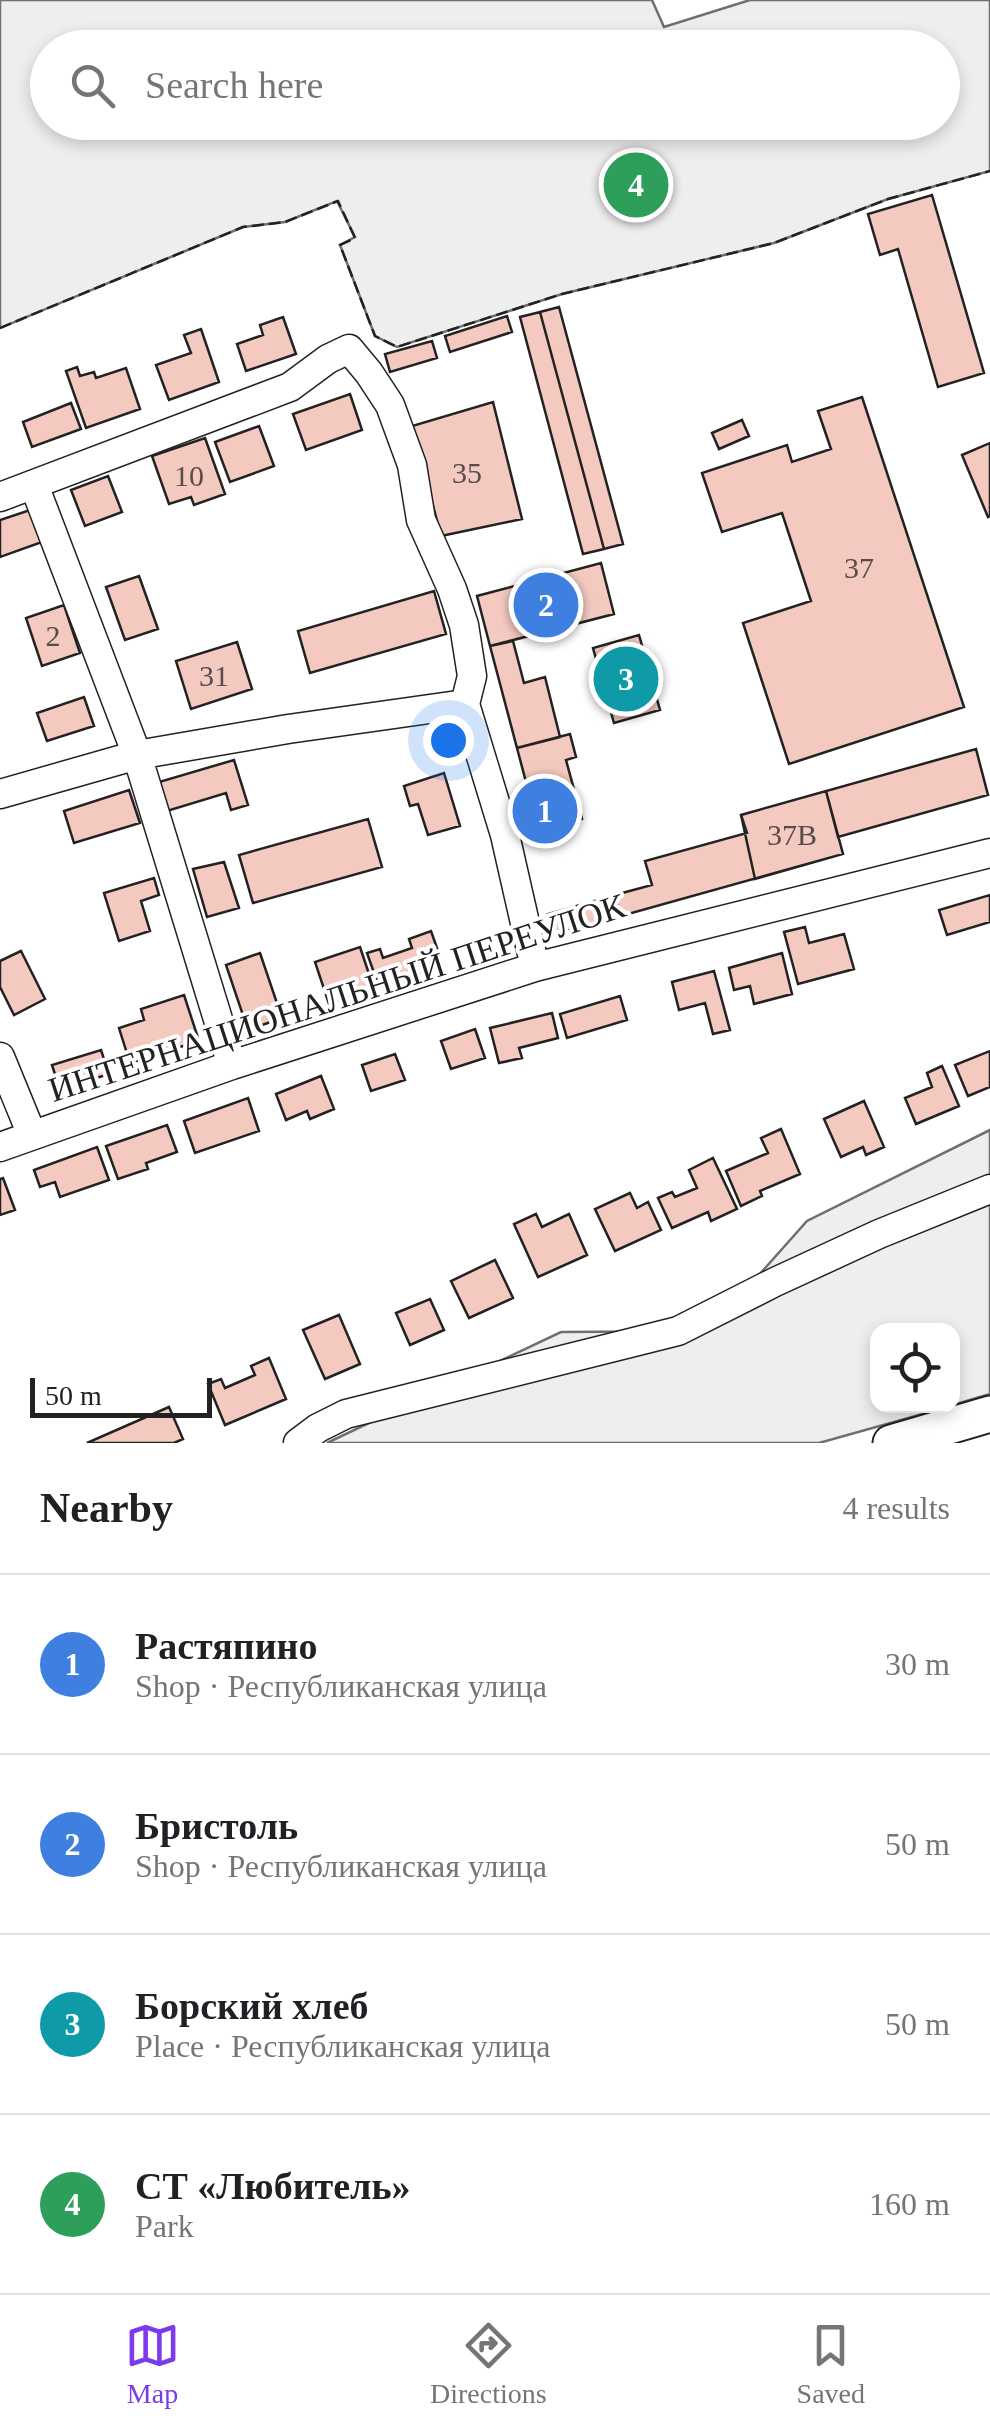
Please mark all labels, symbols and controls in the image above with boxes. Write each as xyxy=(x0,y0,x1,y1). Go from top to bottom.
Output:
search box xyxy=(30,30,960,140)
icon: search xyxy=(65,58,120,113)
text: Search here xyxy=(145,64,323,106)
pin: 4 xyxy=(604,148,668,222)
house number: 35 xyxy=(452,456,482,489)
house number: 10 xyxy=(174,459,204,492)
house number: 37 xyxy=(844,551,874,584)
pin: 2 xyxy=(514,568,578,642)
house number: 2 xyxy=(46,619,61,652)
pin: 3 xyxy=(594,642,658,716)
house number: 31 xyxy=(199,659,229,692)
your location xyxy=(423,715,474,766)
pin: 1 xyxy=(512,774,578,848)
house number: 37В xyxy=(767,818,817,851)
street label: ИНТЕРНАЦИОНАЛЬНЫЙ ПЕРЕУЛОК xyxy=(44,886,631,1110)
map controls xyxy=(870,1323,960,1413)
button: locate xyxy=(870,1323,960,1413)
scale bar xyxy=(30,1373,212,1418)
text: 50 m xyxy=(45,1380,102,1411)
text: Nearby xyxy=(40,1485,173,1531)
text: 4 results xyxy=(842,1490,950,1526)
text: Растяпино xyxy=(135,1625,318,1667)
text: 1 xyxy=(65,1646,81,1682)
text: 30 m xyxy=(885,1646,950,1682)
text: Shop · Республиканская улица xyxy=(135,1668,547,1704)
text: Бристоль xyxy=(135,1805,298,1847)
text: 2 xyxy=(65,1826,81,1862)
text: 50 m xyxy=(885,1826,950,1862)
text: Shop · Республиканская улица xyxy=(135,1848,547,1884)
text: Борский хлеб xyxy=(135,1985,369,2027)
text: 3 xyxy=(65,2006,81,2042)
text: 50 m xyxy=(885,2006,950,2042)
text: Place · Республиканская улица xyxy=(135,2028,550,2064)
text: СТ «Любитель» xyxy=(135,2165,410,2207)
text: 4 xyxy=(65,2186,81,2222)
text: 160 m xyxy=(869,2186,950,2222)
text: Park xyxy=(135,2208,194,2244)
tab: Map xyxy=(125,2318,180,2410)
tab: Directions xyxy=(430,2318,547,2410)
tab: Saved xyxy=(797,2318,865,2410)

